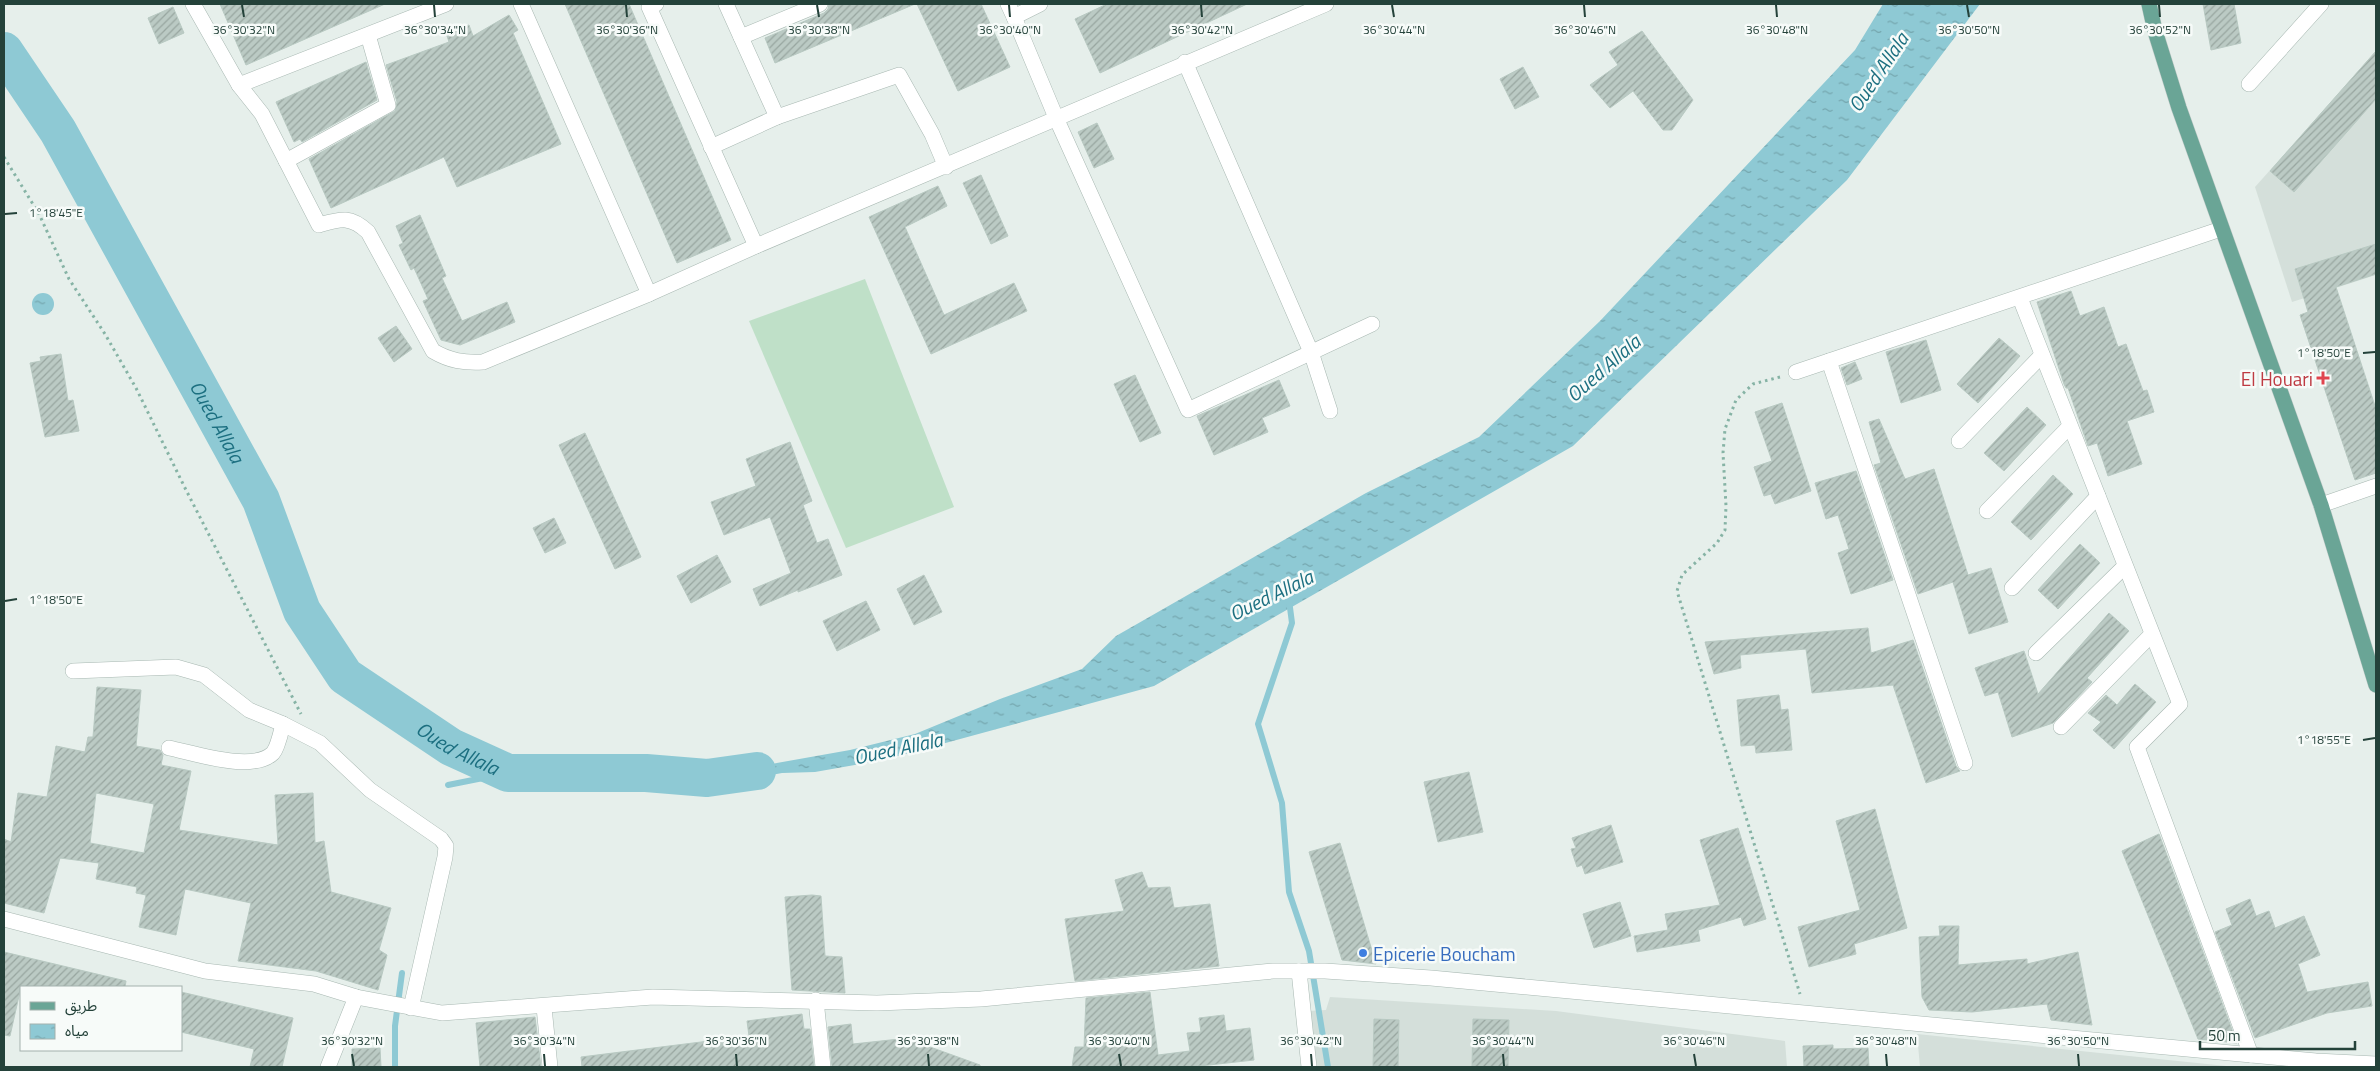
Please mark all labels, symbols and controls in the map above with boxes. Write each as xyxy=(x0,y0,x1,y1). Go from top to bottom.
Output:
text: 36°30'32"N xyxy=(213,20,275,39)
text: 36°30'34"N xyxy=(404,20,466,39)
text: 36°30'36"N xyxy=(596,20,658,39)
text: 36°30'38"N xyxy=(788,20,850,39)
text: 36°30'40"N xyxy=(979,20,1041,39)
text: 36°30'42"N xyxy=(1171,20,1233,39)
text: 36°30'44"N xyxy=(1363,20,1425,39)
text: 36°30'46"N xyxy=(1554,20,1616,39)
text: 36°30'48"N xyxy=(1746,20,1808,39)
text: 36°30'50"N xyxy=(1938,20,2000,39)
text: 36°30'52"N xyxy=(2129,20,2191,39)
water label: Oued Allala xyxy=(1840,25,1917,118)
text: 1°18'45"E xyxy=(29,203,83,222)
water label: Oued Allala xyxy=(1559,326,1648,409)
text: 1°18'50"E xyxy=(2297,343,2351,362)
place label: El Houari xyxy=(2241,364,2313,393)
marker: El Houari xyxy=(2317,372,2329,384)
water label: Oued Allala xyxy=(182,374,254,469)
water label: Oued Allala xyxy=(1224,561,1319,629)
text: 1°18'50"E xyxy=(29,590,83,609)
water label: Oued Allala xyxy=(410,713,505,783)
water label: Oued Allala xyxy=(851,723,946,773)
text: 1°18'55"E xyxy=(2297,730,2351,749)
place label: Epicerie Boucham xyxy=(1373,939,1516,968)
marker: Epicerie Boucham xyxy=(1357,947,1369,959)
legend xyxy=(20,986,182,1051)
text: طريق xyxy=(65,994,97,1017)
scale bar xyxy=(2200,1018,2355,1050)
text: مياه xyxy=(65,1019,89,1042)
text: 50 m xyxy=(2208,1024,2241,1047)
text: 36°30'32"N xyxy=(321,1031,383,1050)
text: 36°30'34"N xyxy=(513,1031,575,1050)
text: 36°30'36"N xyxy=(705,1031,767,1050)
text: 36°30'38"N xyxy=(897,1031,959,1050)
text: 36°30'40"N xyxy=(1088,1031,1150,1050)
text: 36°30'42"N xyxy=(1280,1031,1342,1050)
text: 36°30'44"N xyxy=(1472,1031,1534,1050)
text: 36°30'46"N xyxy=(1663,1031,1725,1050)
text: 36°30'48"N xyxy=(1855,1031,1917,1050)
text: 36°30'50"N xyxy=(2047,1031,2109,1050)

